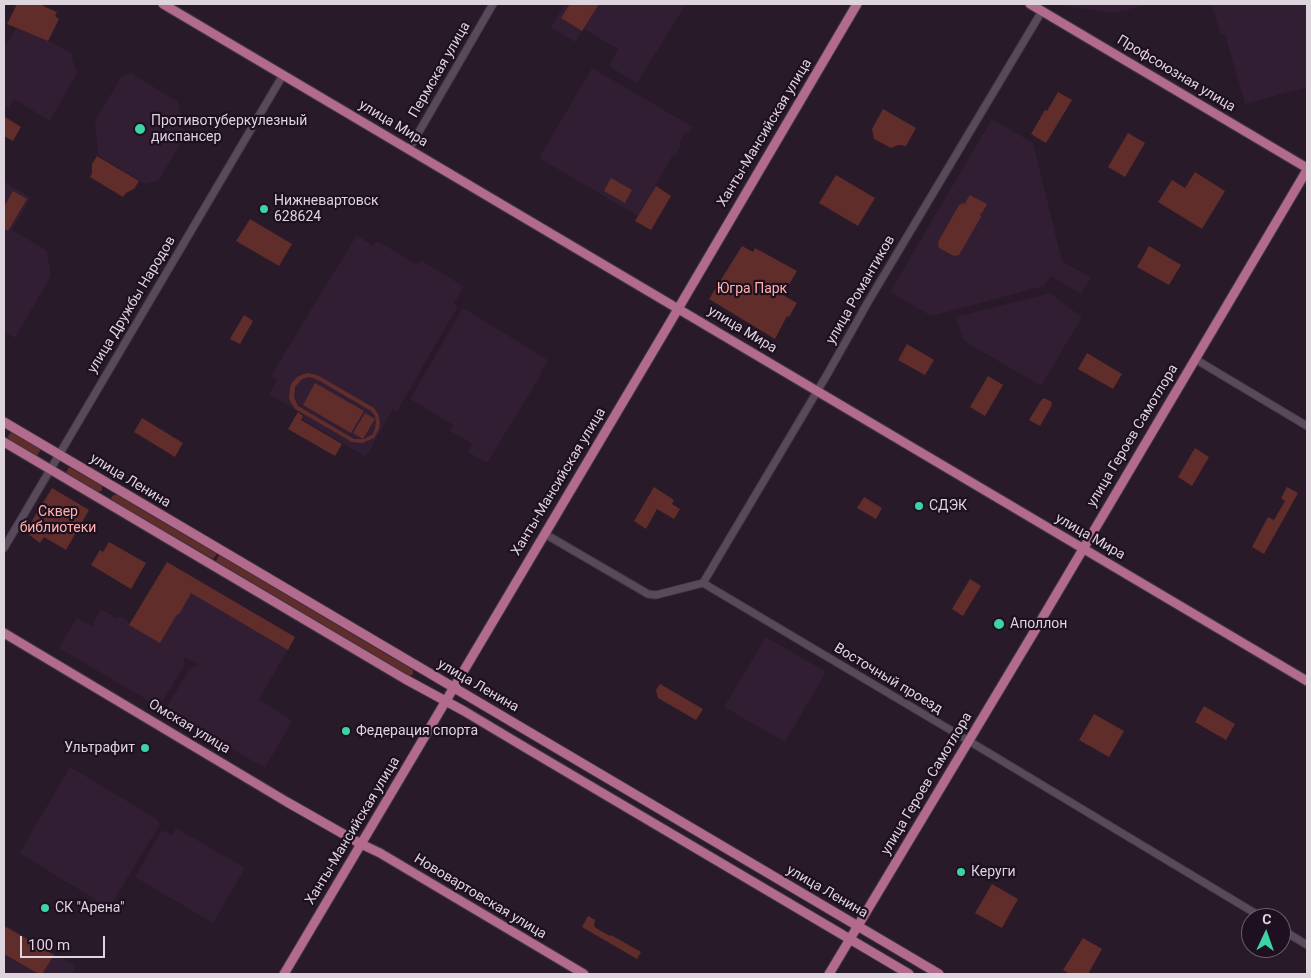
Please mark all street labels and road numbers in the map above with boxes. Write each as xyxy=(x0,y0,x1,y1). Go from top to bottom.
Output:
street label: Пермская улица xyxy=(406,19,474,121)
street label: Профсоюзная улица xyxy=(1114,32,1238,116)
street label: Ханты-Мансийская улица xyxy=(714,56,816,210)
street label: улица Мира xyxy=(355,97,431,151)
street label: улица Дружбы Народов xyxy=(84,233,180,377)
street label: улица Романтиков xyxy=(823,233,899,347)
street label: улица Мира xyxy=(704,303,780,357)
street label: улица Героев Самотлора xyxy=(1084,362,1182,510)
street label: Ханты-Мансийская улица xyxy=(508,405,610,559)
street label: улица Ленина xyxy=(87,450,173,512)
street label: улица Мира xyxy=(1052,510,1128,564)
street label: Восточный проезд xyxy=(831,640,945,718)
street label: улица Ленина xyxy=(434,656,522,716)
street label: Омская улица xyxy=(145,696,233,758)
street label: улица Героев Самотлора xyxy=(878,710,976,858)
street label: Ханты-Мансийская улица xyxy=(302,754,404,908)
street label: Нововартовская улица xyxy=(411,851,549,943)
street label: улица Ленина xyxy=(783,862,871,922)

